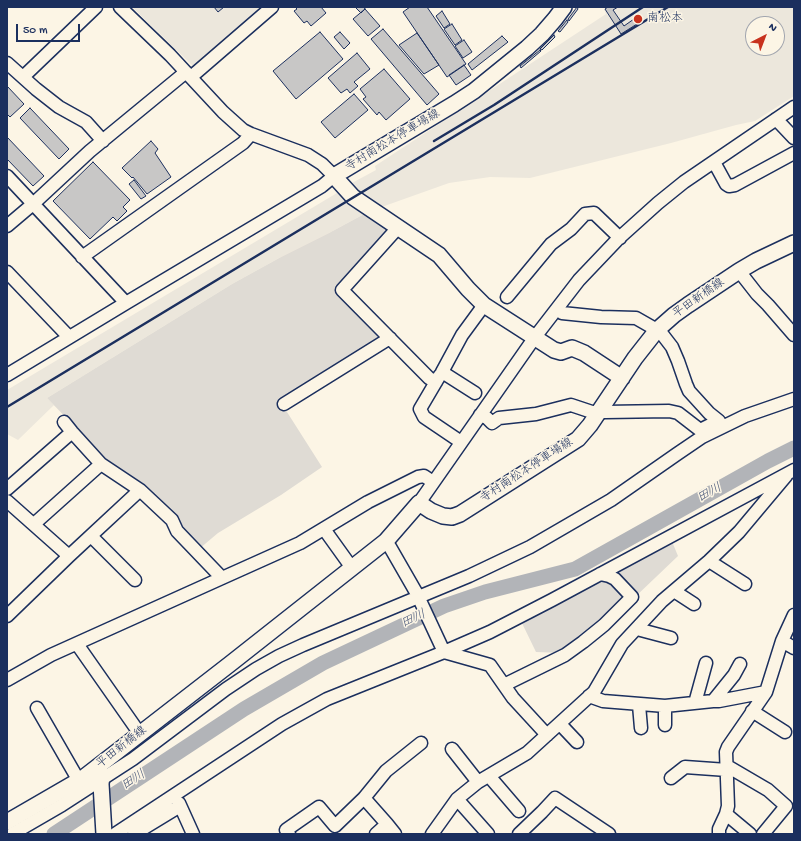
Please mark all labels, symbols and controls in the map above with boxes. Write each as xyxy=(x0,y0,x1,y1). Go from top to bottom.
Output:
place label: 南松本 xyxy=(647,12,683,26)
marker: 南松本 xyxy=(632,13,644,25)
scale bar xyxy=(18,16,82,42)
north arrow xyxy=(745,16,785,56)
text: N xyxy=(766,21,779,35)
text: 50 m xyxy=(23,24,48,38)
street label: 寺村南松本停車場線 xyxy=(343,107,443,175)
street label: 平田新橋線 xyxy=(670,276,728,322)
street label: 寺村南松本停車場線 xyxy=(478,436,576,506)
water label: 田川 xyxy=(695,481,725,507)
water label: 田川 xyxy=(399,607,429,633)
street label: 平田新橋線 xyxy=(94,724,150,772)
water label: 田川 xyxy=(119,767,149,795)

